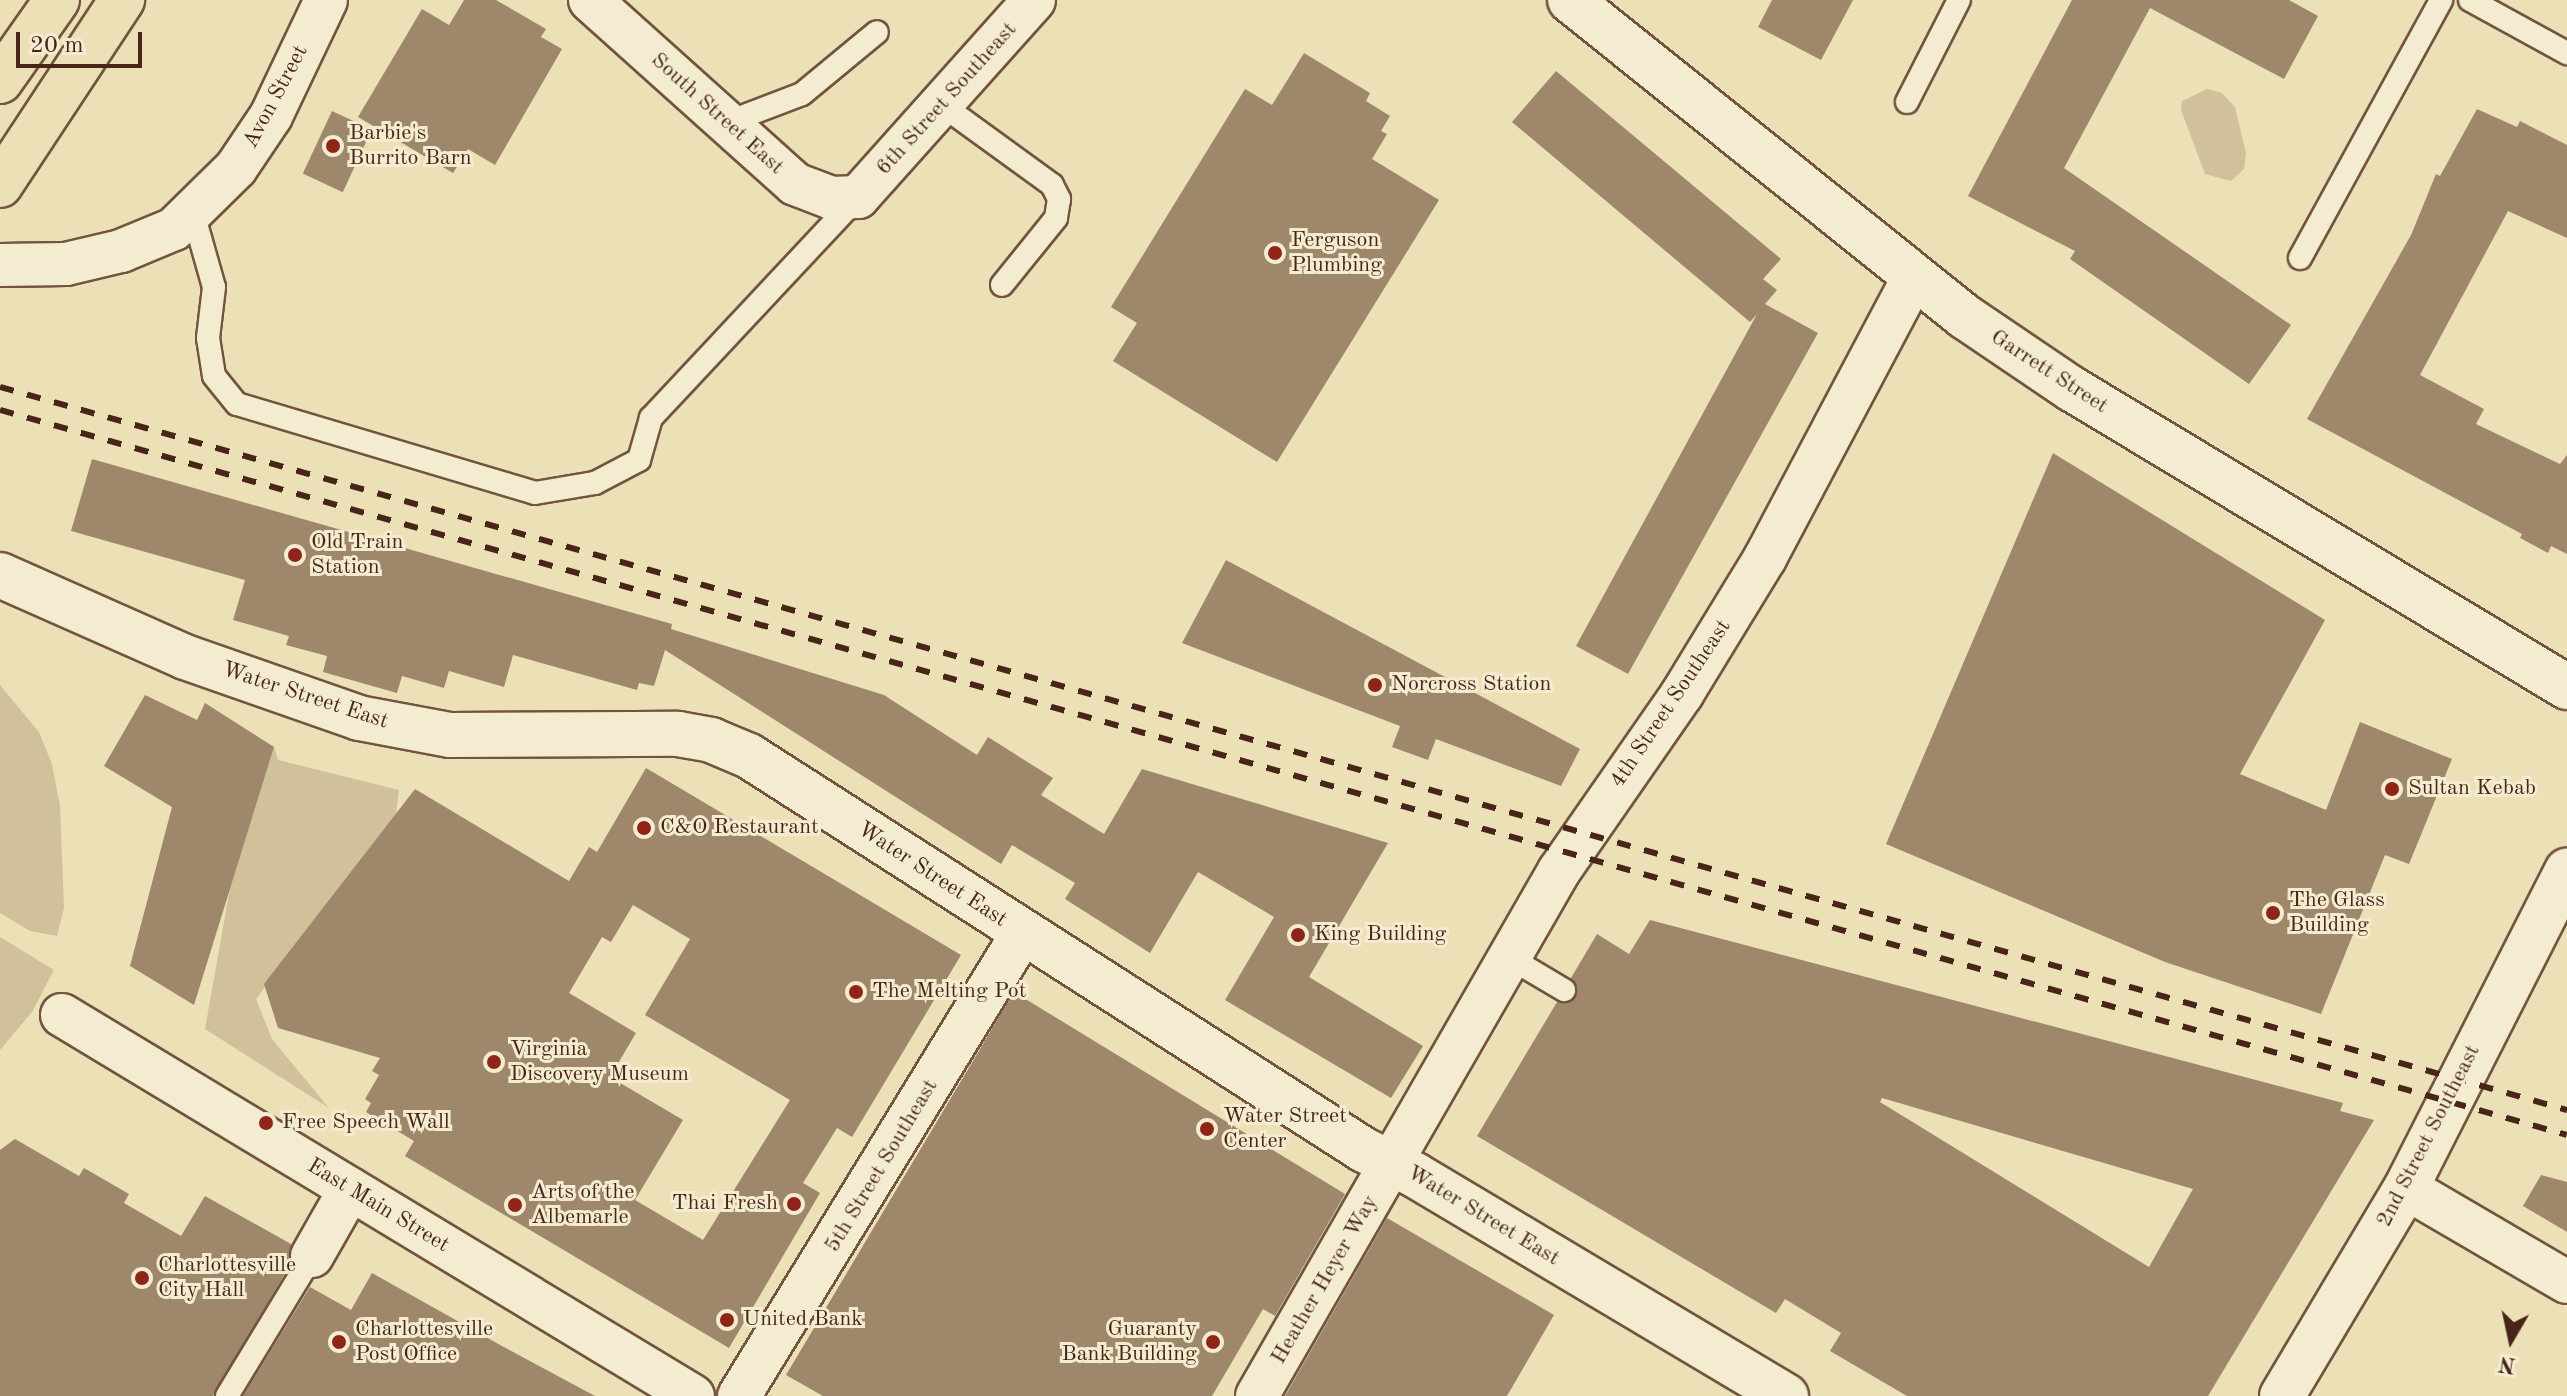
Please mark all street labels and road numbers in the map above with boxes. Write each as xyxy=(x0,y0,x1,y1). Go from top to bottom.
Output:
street label: 6th Street Southeast xyxy=(871,17,1023,181)
street label: Avon Street xyxy=(238,41,314,153)
street label: South Street East xyxy=(645,47,789,181)
street label: Garrett Street xyxy=(1985,324,2113,420)
street label: 4th Street Southeast xyxy=(1605,615,1737,793)
street label: Water Street East xyxy=(218,657,392,735)
street label: Water Street East xyxy=(852,817,1012,933)
street label: 2nd Street Southeast xyxy=(2372,1040,2486,1232)
street label: 5th Street Southeast xyxy=(820,1075,944,1257)
street label: East Main Street xyxy=(302,1153,454,1259)
street label: Water Street East xyxy=(1402,1160,1564,1272)
street label: Heather Heyer Way xyxy=(1266,1191,1384,1369)

